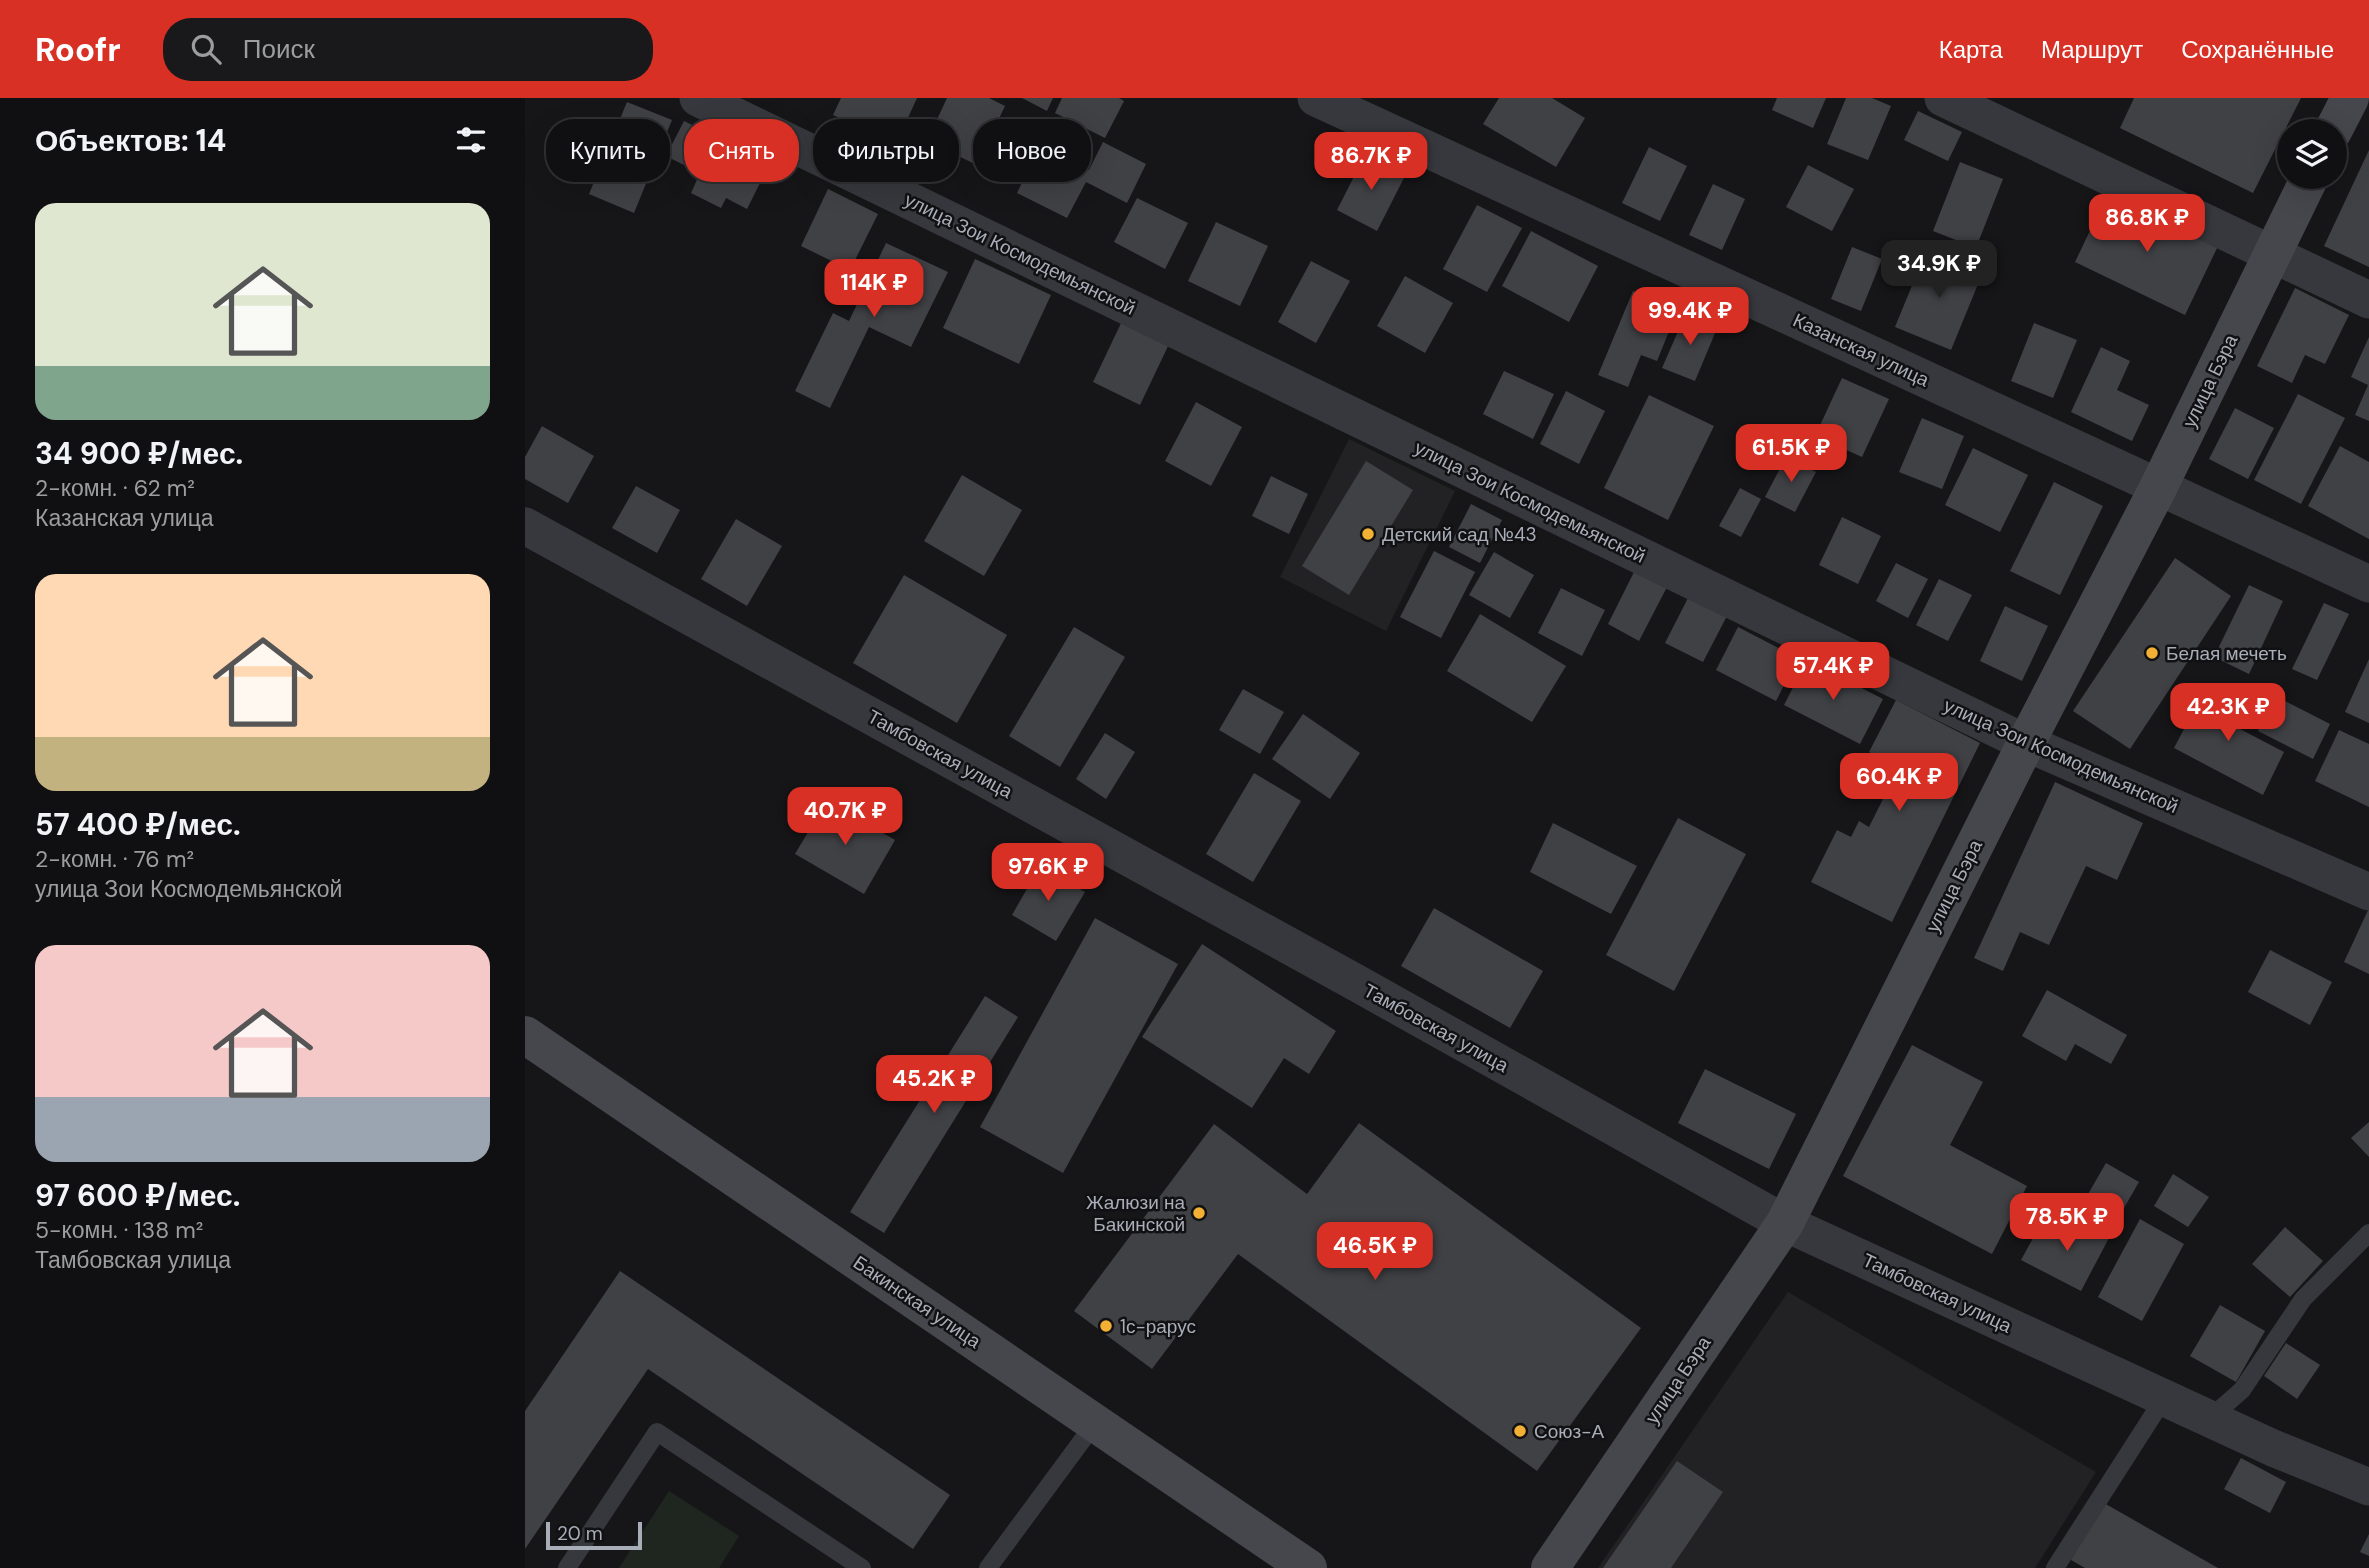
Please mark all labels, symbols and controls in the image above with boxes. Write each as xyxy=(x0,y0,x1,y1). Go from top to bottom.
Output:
search box xyxy=(163,18,653,81)
text: Roofr xyxy=(35,28,121,71)
icon: search xyxy=(187,30,225,68)
text: Поиск xyxy=(243,32,315,66)
text: Карта xyxy=(1939,34,2003,65)
text: Маршрут xyxy=(2041,34,2143,65)
text: Сохранённые xyxy=(2181,34,2334,65)
chip: Купить xyxy=(546,119,670,182)
chip: Снять xyxy=(684,119,799,182)
chip: Фильтры xyxy=(813,119,959,182)
chip: Новое xyxy=(973,119,1091,182)
map controls xyxy=(2277,119,2347,189)
button: layers xyxy=(2277,119,2347,189)
text: Объектов: 14 xyxy=(35,121,226,160)
icon: filters xyxy=(452,121,490,159)
pin: 86.7K ₽ xyxy=(1306,132,1436,192)
text: 86.7K ₽ xyxy=(1330,140,1412,170)
street label: улица Зои Космодемьянской xyxy=(900,187,1140,321)
pin: 86.8K ₽ xyxy=(2082,194,2212,254)
text: 86.8K ₽ xyxy=(2105,202,2189,232)
pin: 34.9K ₽ xyxy=(1874,240,2004,300)
icon: home xyxy=(200,248,326,374)
text: 34.9K ₽ xyxy=(1897,248,1981,278)
pin: 114K ₽ xyxy=(817,260,931,319)
text: 114K ₽ xyxy=(840,267,908,297)
pin: 99.4K ₽ xyxy=(1625,288,1755,347)
text: 99.4K ₽ xyxy=(1648,295,1732,325)
street label: Казанская улица xyxy=(1789,307,1934,393)
street label: улица Бэра xyxy=(2177,330,2243,432)
pin: 61.5K ₽ xyxy=(1726,424,1856,484)
text: 61.5K ₽ xyxy=(1752,432,1830,462)
text: 34 900 ₽/мес. xyxy=(35,434,243,473)
street label: улица Зои Космодемьянской xyxy=(1410,435,1650,569)
text: 2-комн. · 62 m² xyxy=(35,473,195,503)
text: Казанская улица xyxy=(35,503,214,533)
place label: Детский сад №43 xyxy=(1382,522,1537,547)
marker: Детский сад №43 xyxy=(1360,526,1376,542)
icon: home xyxy=(200,619,326,745)
place label: Белая мечеть xyxy=(2166,641,2287,666)
pin: 57.4K ₽ xyxy=(1768,642,1898,702)
marker: Белая мечеть xyxy=(2144,645,2160,661)
text: 57.4K ₽ xyxy=(1792,650,1874,680)
pin: 42.3K ₽ xyxy=(2163,684,2293,743)
text: 42.3K ₽ xyxy=(2186,691,2270,721)
street label: улица Зои Космодемьянской xyxy=(1940,693,2182,819)
street label: Тамбовская улица xyxy=(863,704,1017,804)
pin: 60.4K ₽ xyxy=(1834,754,1964,813)
text: 60.4K ₽ xyxy=(1856,761,1942,791)
pin: 40.7K ₽ xyxy=(780,788,910,847)
text: 40.7K ₽ xyxy=(803,795,887,825)
text: 57 400 ₽/мес. xyxy=(35,805,241,844)
street label: улица Бэра xyxy=(1920,835,1988,936)
text: 2-комн. · 76 m² xyxy=(35,844,194,874)
pin: 97.6K ₽ xyxy=(983,844,1113,903)
text: 97.6K ₽ xyxy=(1008,851,1088,881)
text: улица Зои Космодемьянской xyxy=(35,874,342,904)
street label: Тамбовская улица xyxy=(1359,978,1513,1078)
icon: home xyxy=(200,990,326,1116)
pin: 45.2K ₽ xyxy=(869,1056,999,1115)
text: 45.2K ₽ xyxy=(892,1063,976,1093)
text: 97 600 ₽/мес. xyxy=(35,1176,240,1215)
place label: Жалюзи на Бакинской xyxy=(1086,1190,1185,1237)
pin: 78.5K ₽ xyxy=(2002,1194,2132,1253)
text: 78.5K ₽ xyxy=(2026,1201,2108,1231)
marker: Жалюзи на Бакинской xyxy=(1191,1205,1207,1221)
text: 5-комн. · 138 m² xyxy=(35,1215,203,1245)
pin: 46.5K ₽ xyxy=(1310,1222,1440,1282)
text: 46.5K ₽ xyxy=(1333,1230,1417,1260)
text: Тамбовская улица xyxy=(35,1245,231,1275)
street label: Тамбовская улица xyxy=(1858,1247,2016,1339)
street label: Бакинская улица xyxy=(848,1250,986,1354)
place label: 1с-рарус xyxy=(1120,1314,1196,1339)
marker: 1с-рарус xyxy=(1098,1318,1114,1334)
street label: улица Бэра xyxy=(1640,1331,1717,1429)
place label: Союз-А xyxy=(1534,1419,1605,1444)
marker: Союз-А xyxy=(1512,1423,1528,1439)
scale bar xyxy=(546,1519,642,1551)
text: 20 m xyxy=(557,1521,603,1546)

